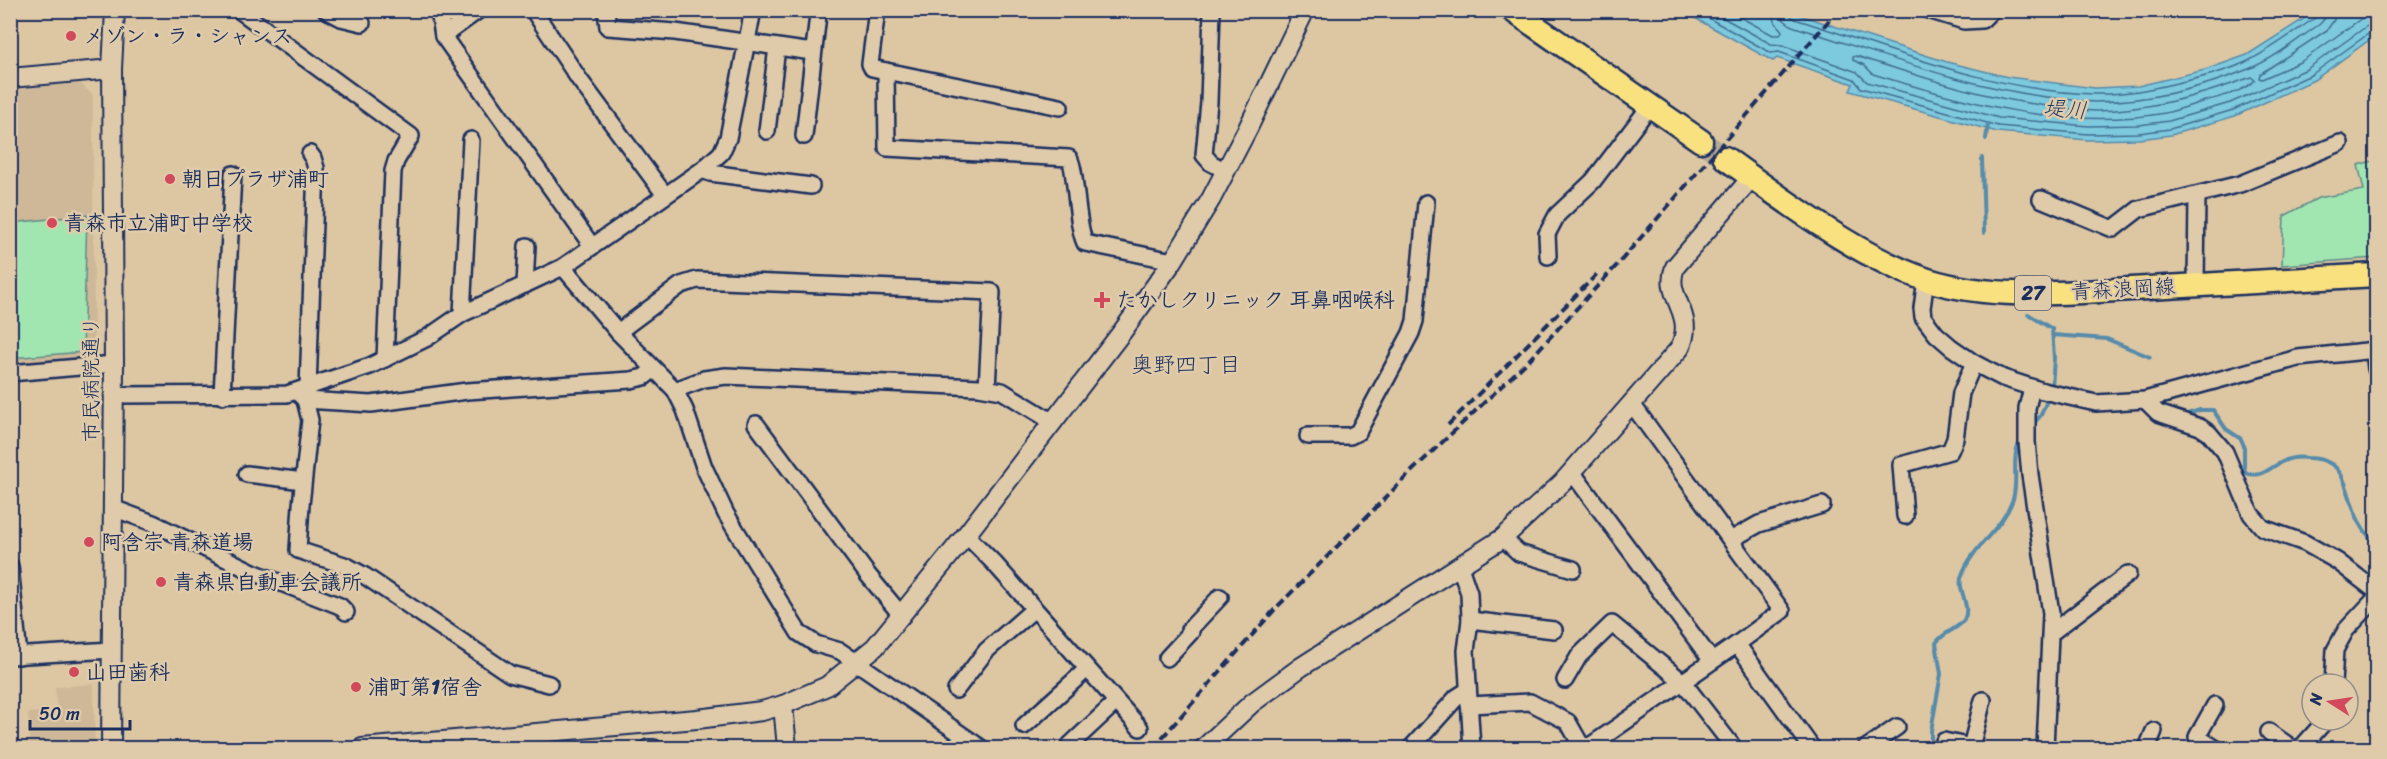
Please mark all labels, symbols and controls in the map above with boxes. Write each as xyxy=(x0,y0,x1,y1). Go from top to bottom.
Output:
place label: メゾン・ラ・シャンス xyxy=(83,17,292,55)
marker: メゾン・ラ・シャンス xyxy=(64,29,78,43)
water label: 堤川 xyxy=(2042,88,2088,130)
place label: 朝日プラザ浦町 xyxy=(182,160,329,198)
marker: 朝日プラザ浦町 xyxy=(163,172,177,186)
place label: 青森市立浦町中学校 xyxy=(64,204,253,242)
marker: 青森市立浦町中学校 xyxy=(45,216,59,230)
street label: 青森浪岡線 xyxy=(2070,267,2176,311)
road number: 27 xyxy=(2015,276,2051,310)
place label: たかしクリニック 耳鼻咽喉科 xyxy=(1116,281,1394,319)
marker: たかしクリニック 耳鼻咽喉科 xyxy=(1093,291,1111,309)
street label: 市民病院通り xyxy=(72,316,110,442)
district label: 奥野四丁目 xyxy=(1131,345,1241,384)
place label: 阿含宗 青森道場 xyxy=(101,523,253,561)
marker: 阿含宗 青森道場 xyxy=(82,535,96,549)
place label: 青森県自動車会議所 xyxy=(173,563,362,601)
marker: 青森県自動車会議所 xyxy=(154,575,168,589)
place label: 山田歯科 xyxy=(86,653,170,691)
marker: 山田歯科 xyxy=(67,665,81,679)
place label: 浦町第1宿舎 xyxy=(368,668,482,706)
north arrow xyxy=(2300,672,2360,732)
marker: 浦町第1宿舎 xyxy=(349,680,363,694)
text: N xyxy=(2300,690,2331,708)
scale bar xyxy=(30,693,130,731)
text: 50 m xyxy=(39,698,80,730)

